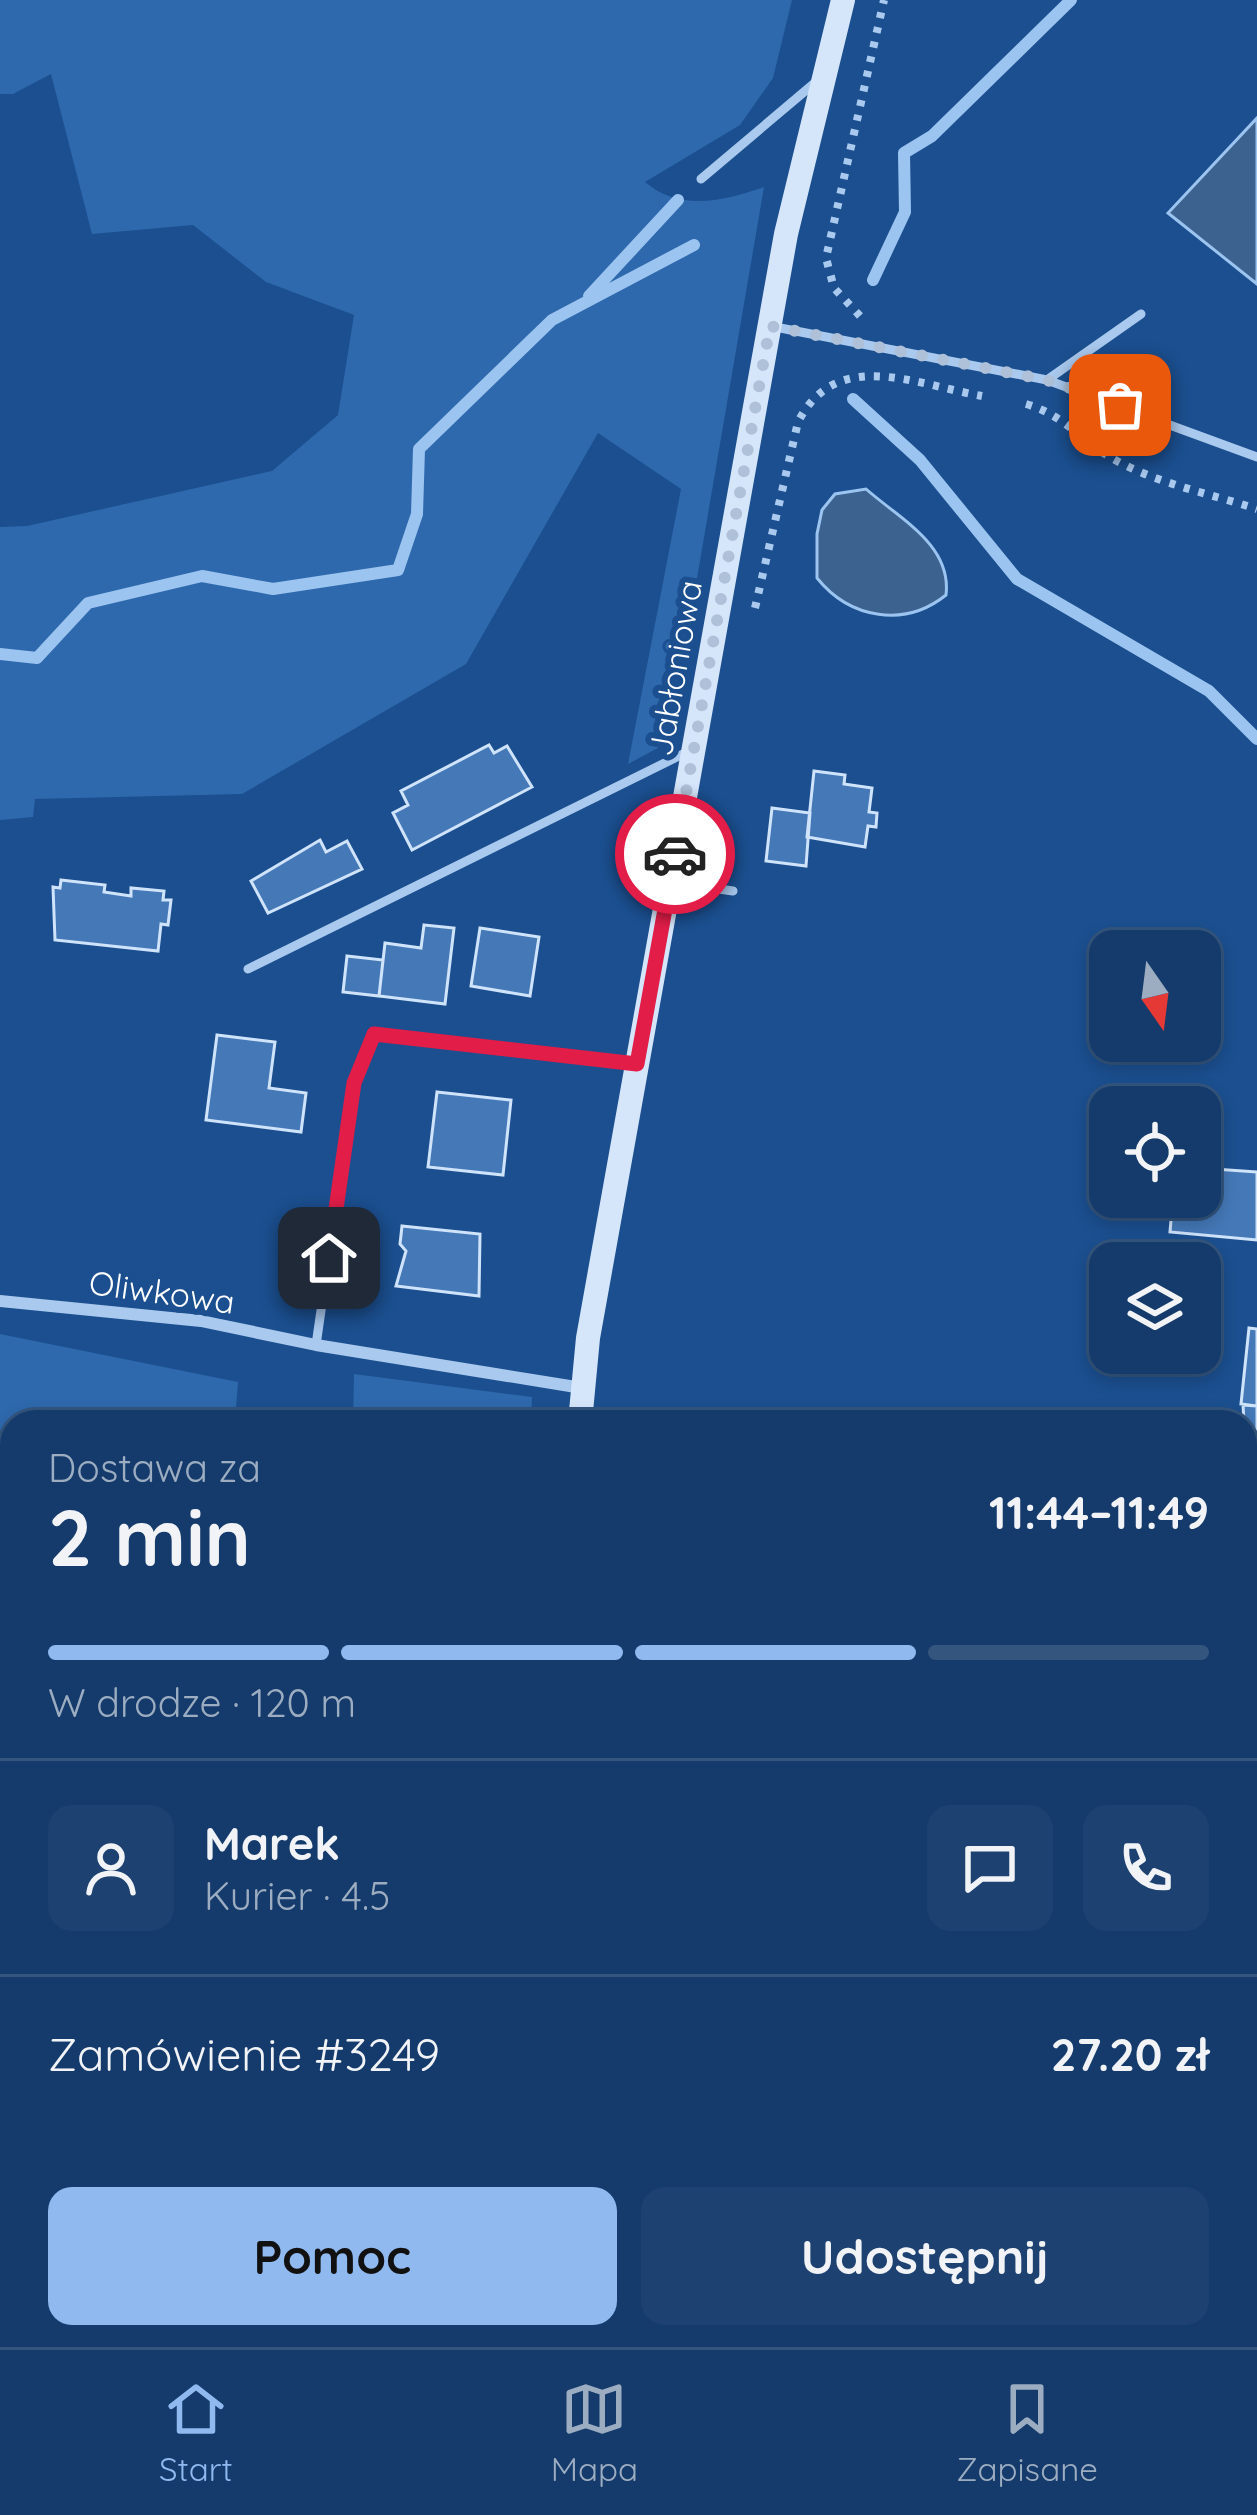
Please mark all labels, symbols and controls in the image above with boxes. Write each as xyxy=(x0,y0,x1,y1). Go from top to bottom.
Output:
pin xyxy=(1069,354,1171,456)
icon: bag xyxy=(1087,372,1153,438)
street label: Jabłoniowa xyxy=(639,577,710,759)
courier xyxy=(615,794,735,914)
icon: car xyxy=(642,821,708,887)
north arrow xyxy=(1089,930,1221,1062)
map controls xyxy=(1089,930,1221,1374)
button: locate xyxy=(1089,1086,1221,1218)
pin xyxy=(278,1207,380,1309)
icon: home xyxy=(296,1225,362,1291)
button: layers xyxy=(1089,1242,1221,1374)
street label: Oliwkowa xyxy=(87,1261,237,1322)
text: Dostawa za xyxy=(48,1443,261,1492)
text: 11:44–11:49 xyxy=(989,1484,1209,1540)
text: 2 min xyxy=(48,1488,251,1586)
text: W drodze · 120 m xyxy=(48,1678,356,1727)
button: person xyxy=(48,1805,174,1931)
button: chat xyxy=(927,1805,1053,1931)
button: phone xyxy=(1083,1805,1209,1931)
text: Marek xyxy=(204,1815,340,1871)
text: Kurier · 4.5 xyxy=(204,1871,390,1920)
text: Zamówienie #3249 xyxy=(48,2026,440,2082)
text: 27.20 zł xyxy=(1051,2026,1209,2082)
button: Pomoc xyxy=(48,2187,617,2325)
button: Udostępnij xyxy=(641,2187,1209,2325)
tab: Start xyxy=(159,2376,233,2489)
tab: Mapa xyxy=(551,2376,638,2489)
tab: Zapisane xyxy=(956,2376,1098,2489)

